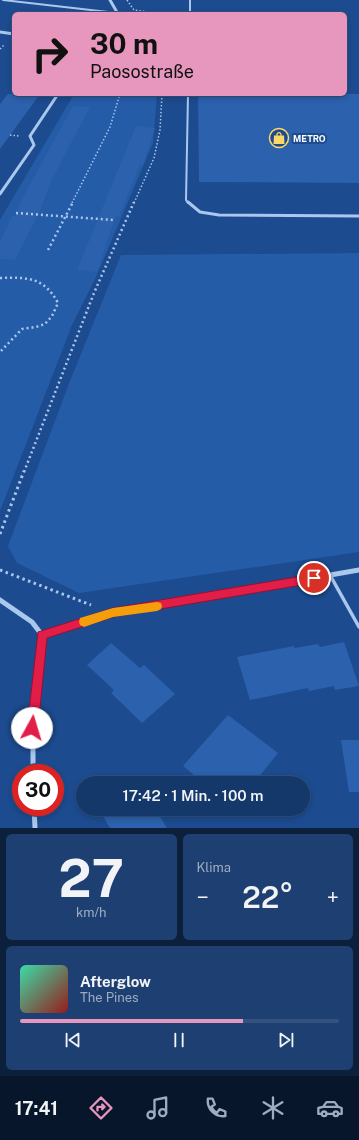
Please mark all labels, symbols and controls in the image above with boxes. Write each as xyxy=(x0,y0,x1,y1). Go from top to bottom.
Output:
text: 30 m xyxy=(90,27,158,60)
icon: right xyxy=(24,28,76,80)
text: Paosostraße xyxy=(90,61,194,82)
shop icon: METRO xyxy=(268,127,290,149)
place label: METRO xyxy=(293,133,326,144)
pin xyxy=(297,561,331,595)
icon: arrive xyxy=(303,567,325,589)
position arrow xyxy=(11,707,53,749)
speed limit sign: 30 xyxy=(12,764,64,816)
text: 17:42 · 1 Min. · 100 m xyxy=(123,787,263,804)
text: 27 xyxy=(58,848,124,909)
text: Klima xyxy=(197,860,231,875)
text: 22° xyxy=(242,879,293,915)
text: − xyxy=(197,884,209,910)
text: + xyxy=(327,884,339,910)
text: km/h xyxy=(76,905,107,920)
text: Afterglow xyxy=(80,973,151,990)
text: The Pines xyxy=(80,990,139,1005)
icon: previous xyxy=(62,1029,84,1051)
icon: pause xyxy=(168,1029,190,1051)
icon: next xyxy=(275,1029,297,1051)
icon: directions xyxy=(87,1094,115,1122)
icon: music xyxy=(144,1094,172,1122)
icon: phone xyxy=(202,1094,230,1122)
icon: climate xyxy=(259,1094,287,1122)
icon: car xyxy=(316,1094,344,1122)
text: 17:41 xyxy=(15,1098,58,1119)

